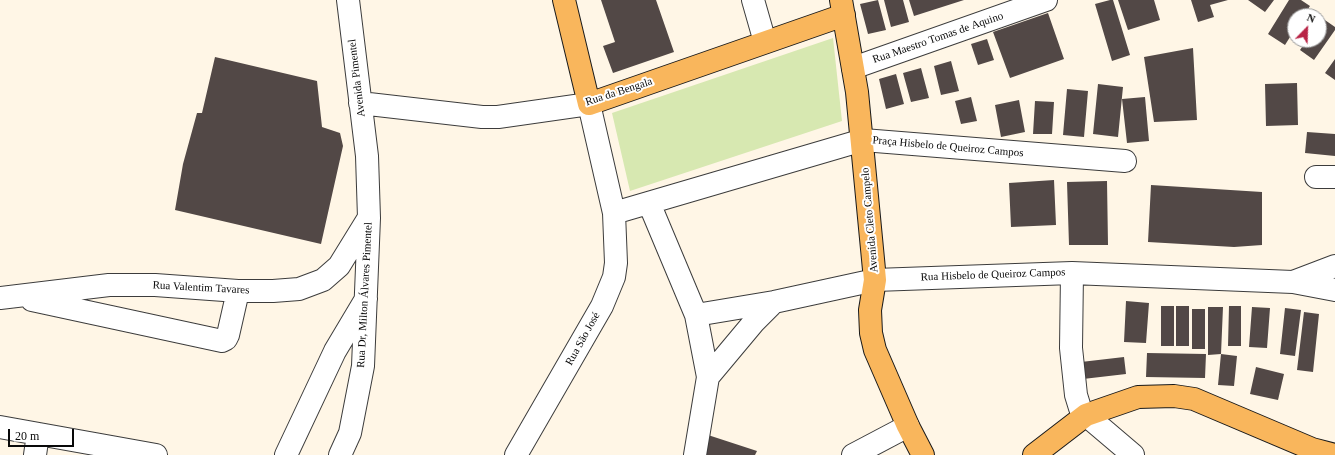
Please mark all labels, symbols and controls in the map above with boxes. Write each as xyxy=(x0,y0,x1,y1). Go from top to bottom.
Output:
north arrow xyxy=(1287,8,1327,48)
street label: Rua Maestro Tomas de Aquino xyxy=(871,9,1005,67)
text: N xyxy=(1305,11,1317,25)
street label: Avenida Pimentel xyxy=(346,38,368,118)
street label: Rua da Bengala xyxy=(584,75,654,109)
street label: Praça Hisbelo de Queiroz Campos xyxy=(872,134,1024,160)
street label: Avenida Cleto Campelo xyxy=(859,167,881,273)
street label: Rua Dr, Milton Álvares Pimentel xyxy=(355,222,375,368)
street label: Rua Hisbelo de Queiroz Campos xyxy=(920,266,1066,284)
street label: Rua Valentim Tavares xyxy=(152,279,250,297)
street label: Rua São José xyxy=(563,310,603,368)
scale bar xyxy=(10,421,76,447)
text: 20 m xyxy=(15,429,39,443)

